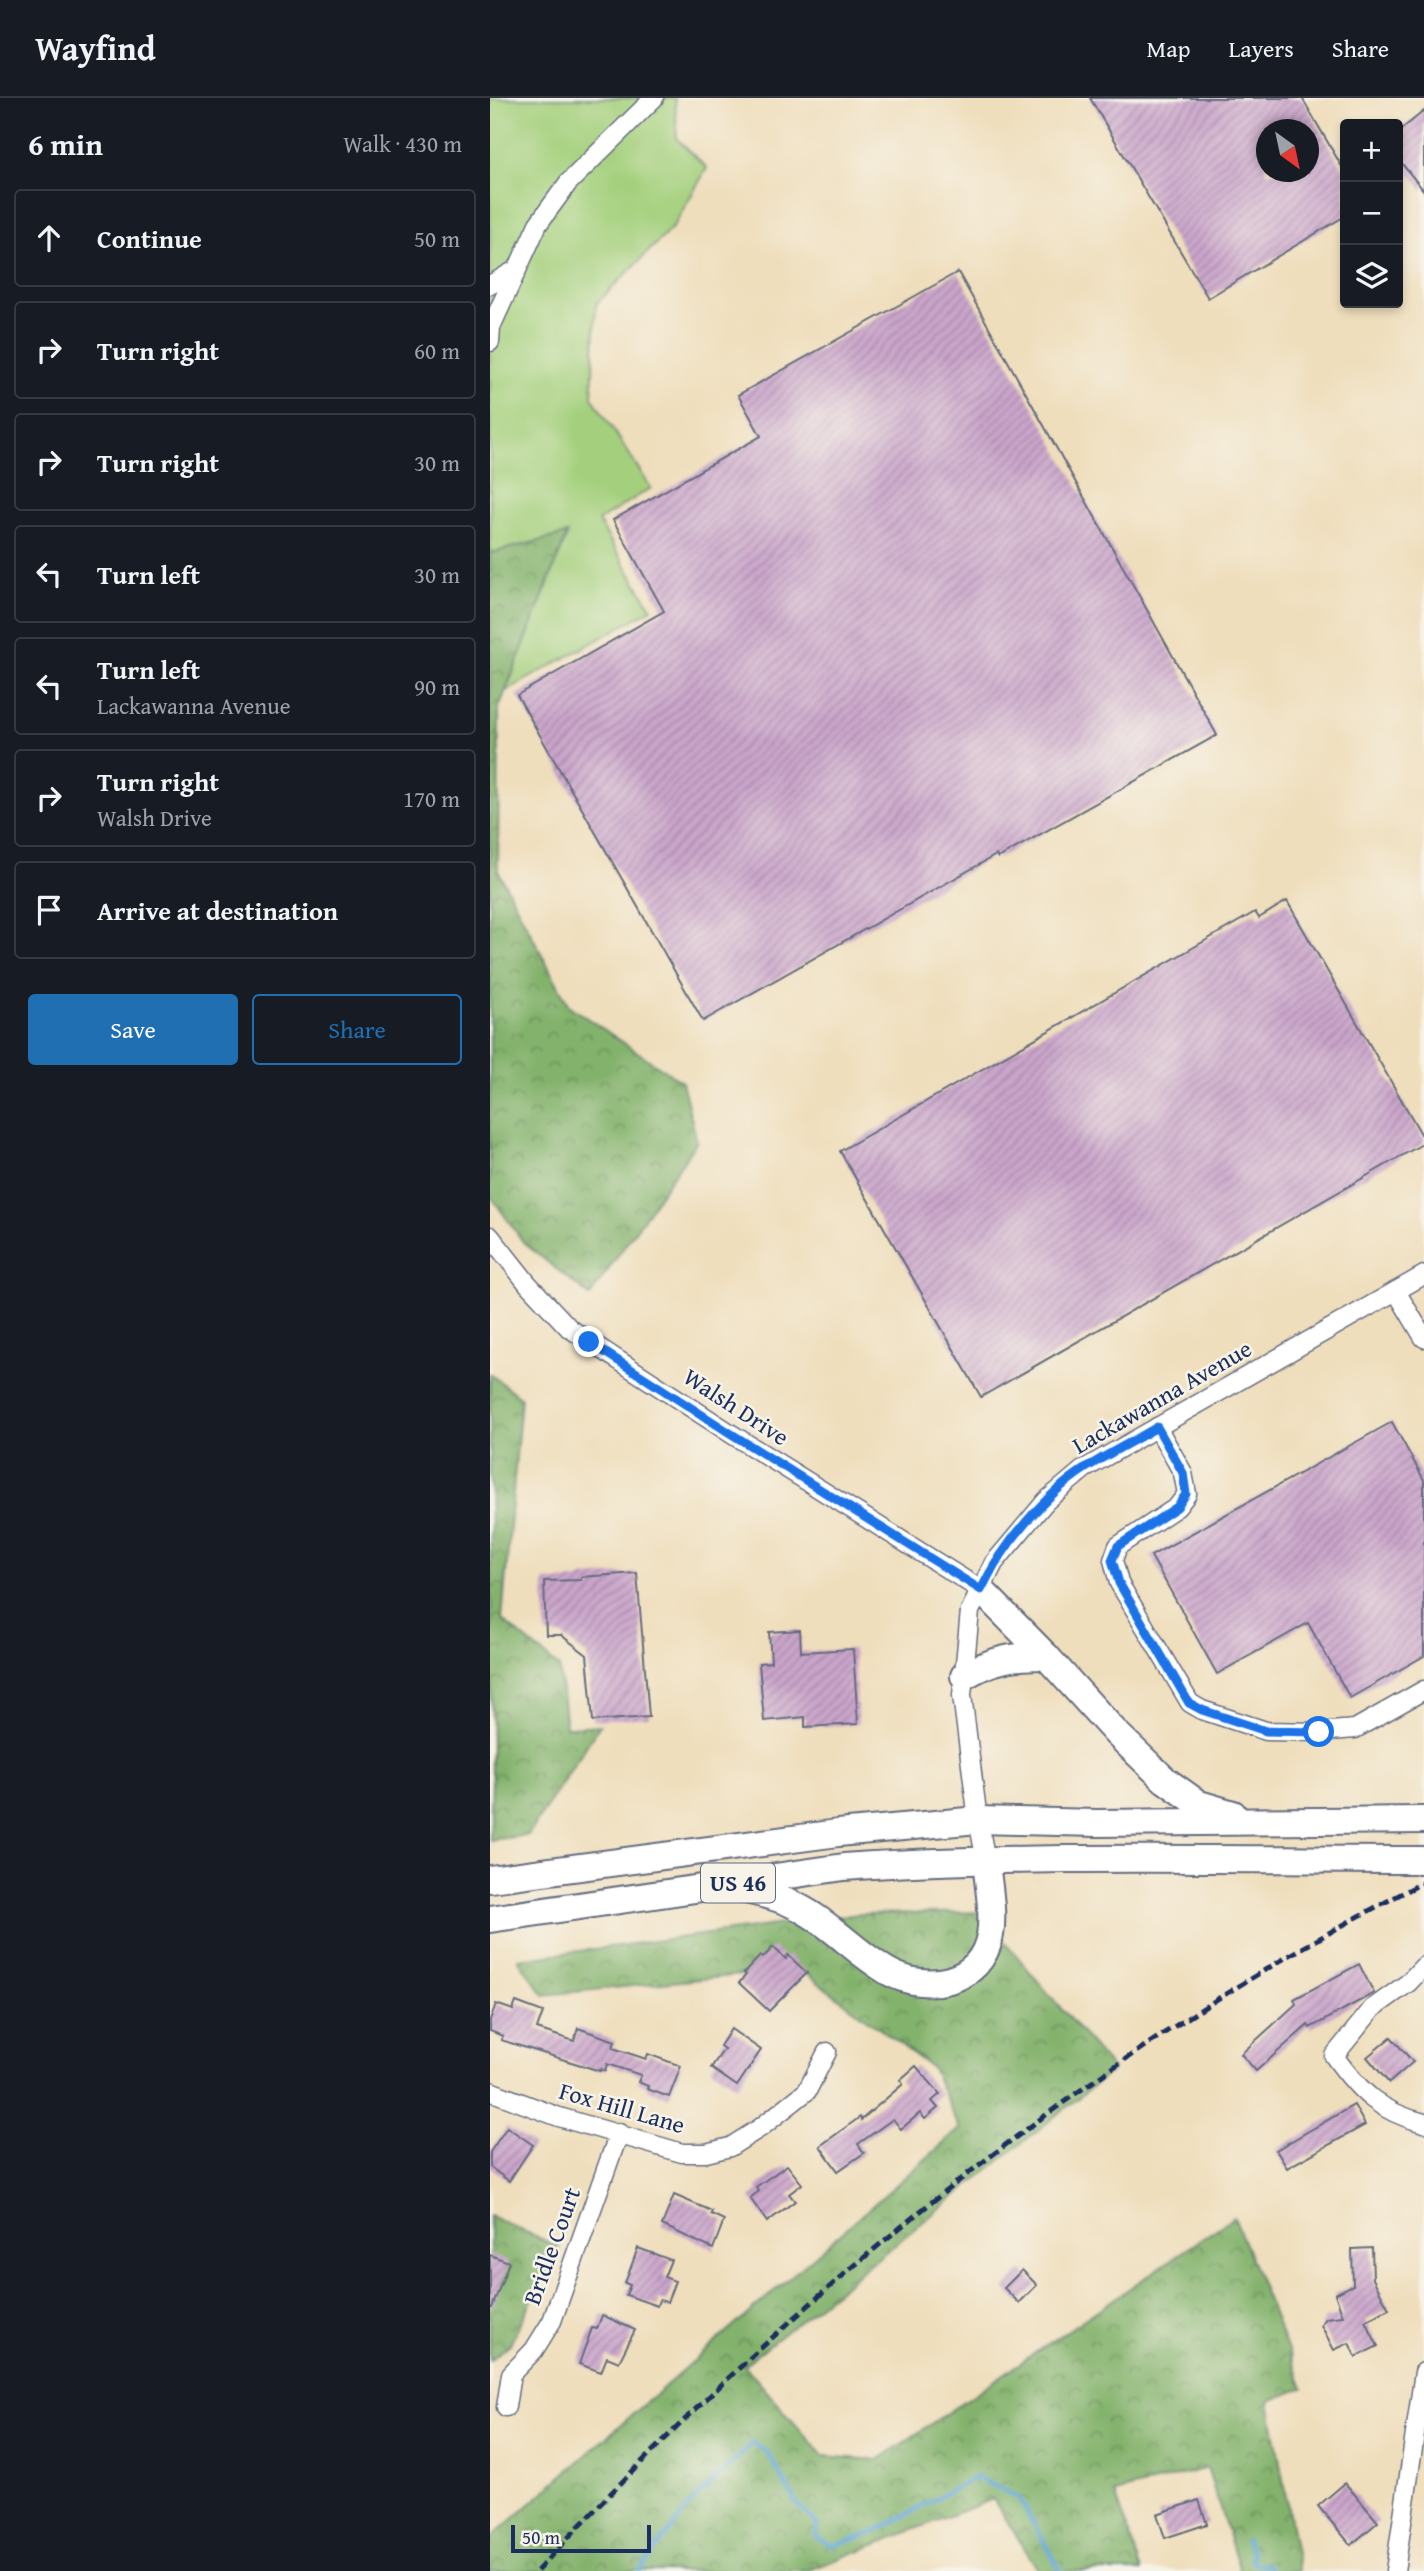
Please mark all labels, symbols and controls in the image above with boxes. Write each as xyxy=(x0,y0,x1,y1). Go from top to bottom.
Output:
text: Wayfind xyxy=(35,24,156,72)
text: Map xyxy=(1147,31,1190,66)
text: Layers xyxy=(1228,31,1294,66)
text: Share xyxy=(1332,31,1389,66)
north arrow xyxy=(1256,119,1319,182)
map controls xyxy=(1340,119,1403,308)
button: + xyxy=(1340,119,1403,182)
text: 6 min xyxy=(28,122,103,166)
text: Walk · 430 m xyxy=(343,127,462,160)
button: − xyxy=(1340,182,1403,245)
icon: ahead xyxy=(30,219,68,257)
text: Continue xyxy=(97,219,202,258)
text: 50 m xyxy=(414,222,460,255)
button: layers xyxy=(1340,245,1403,308)
icon: right xyxy=(30,331,68,369)
text: Turn right xyxy=(97,331,219,370)
text: 60 m xyxy=(414,334,460,367)
icon: right xyxy=(30,443,68,481)
text: Turn right xyxy=(97,443,219,482)
text: 30 m xyxy=(414,446,460,479)
icon: left xyxy=(30,555,68,593)
text: Turn left xyxy=(97,555,200,594)
text: 30 m xyxy=(414,558,460,591)
text: Turn left xyxy=(97,650,200,689)
icon: left xyxy=(30,667,68,705)
text: 90 m xyxy=(414,670,460,703)
text: Lackawanna Avenue xyxy=(97,689,290,722)
text: Turn right xyxy=(97,762,219,801)
icon: right xyxy=(30,779,68,817)
text: 170 m xyxy=(403,782,460,815)
text: Walsh Drive xyxy=(97,801,212,834)
icon: arrive xyxy=(30,891,68,929)
text: Arrive at destination xyxy=(97,891,338,930)
button: Save xyxy=(28,994,238,1065)
button: Share xyxy=(252,994,462,1065)
route end xyxy=(573,1326,604,1357)
street label: Lackawanna Avenue xyxy=(1066,1331,1258,1462)
street label: Walsh Drive xyxy=(677,1359,796,1454)
route start xyxy=(1303,1716,1334,1747)
road number: US 46 xyxy=(701,1864,775,1902)
street label: Fox Hill Lane xyxy=(555,2073,689,2142)
street label: Bridle Court xyxy=(514,2182,589,2310)
scale bar xyxy=(511,2522,651,2554)
text: 50 m xyxy=(522,2523,560,2551)

